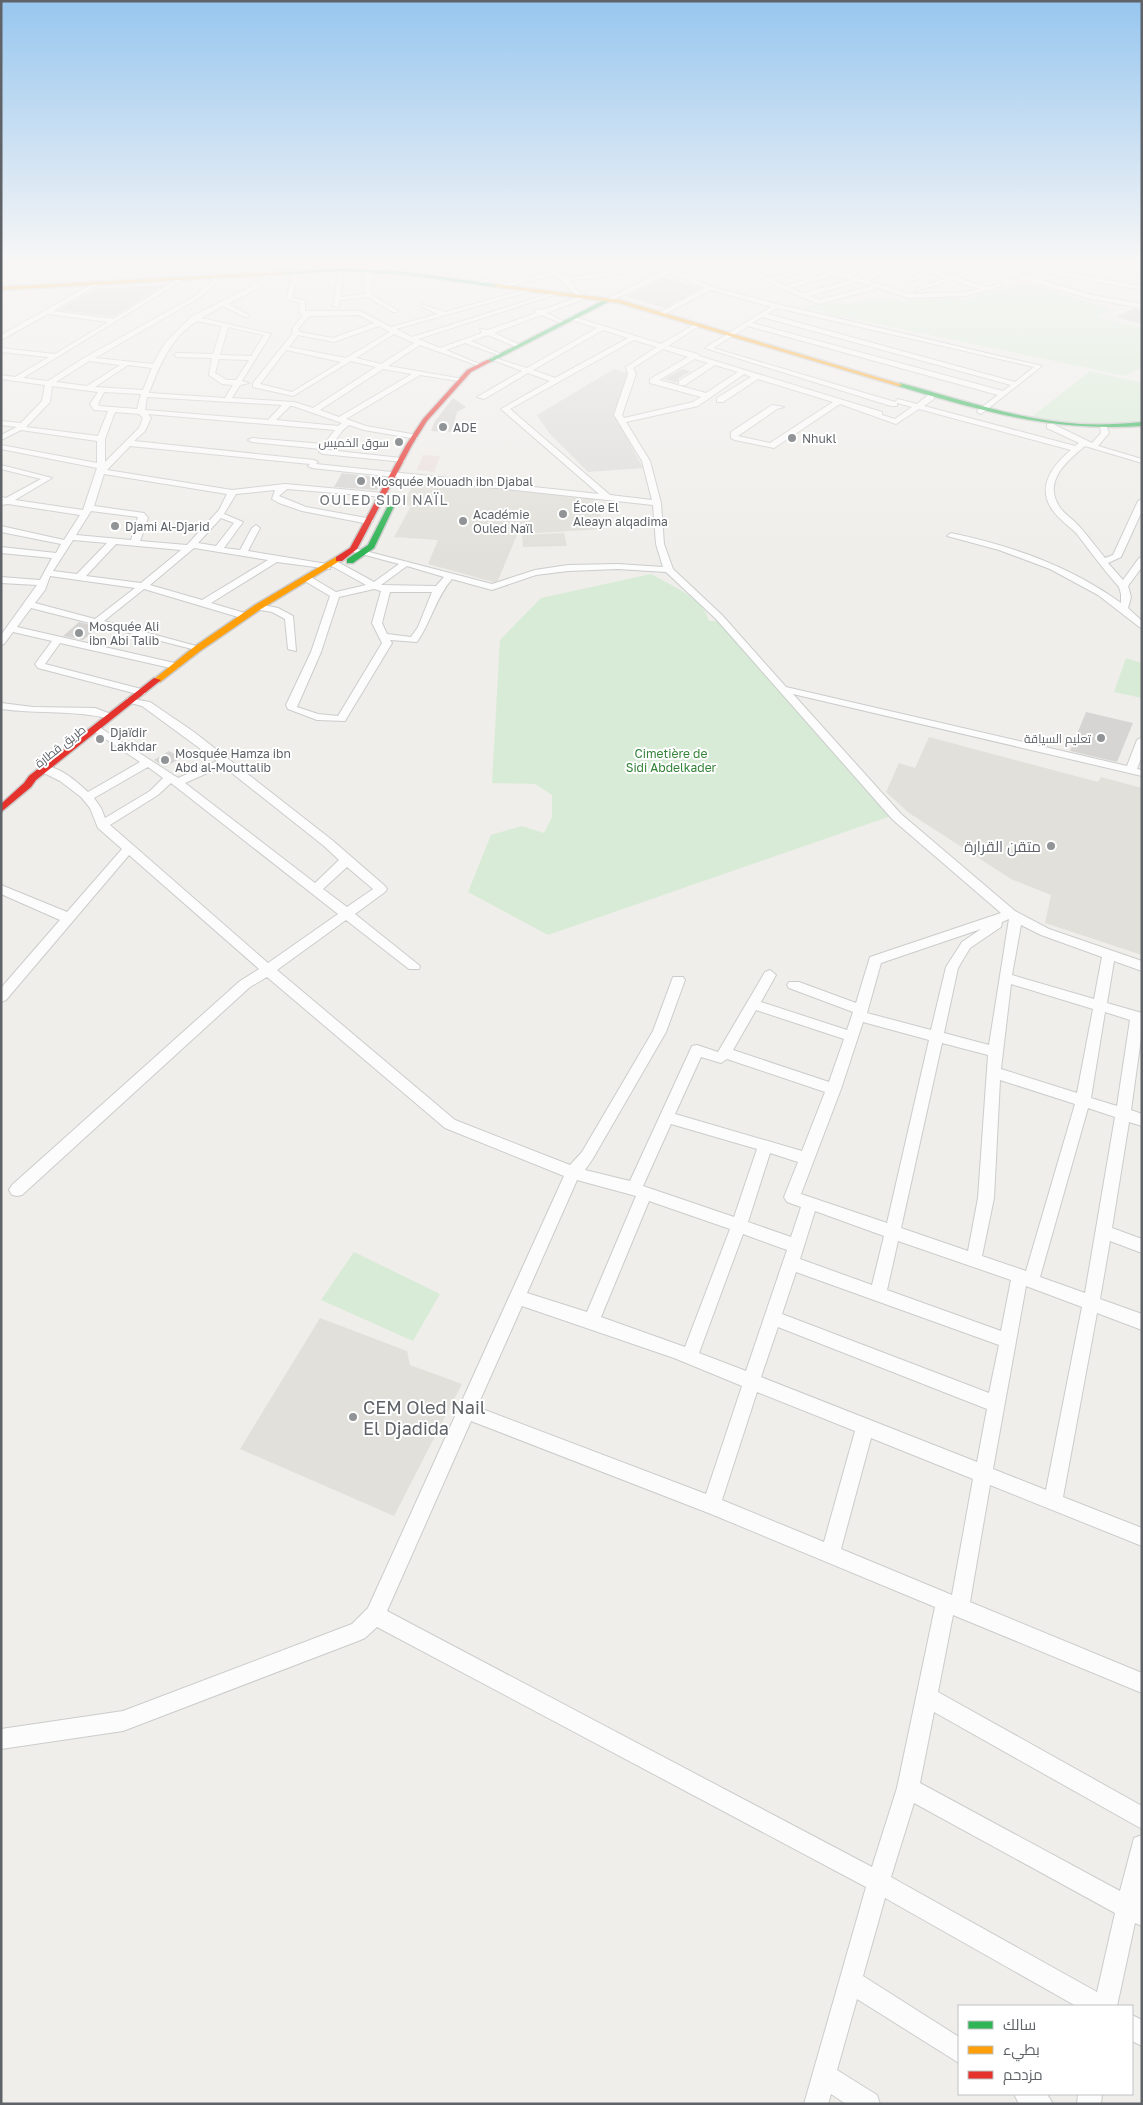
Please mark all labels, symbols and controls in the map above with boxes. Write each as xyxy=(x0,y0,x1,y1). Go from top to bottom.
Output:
place label: ADE xyxy=(453,420,477,435)
marker: ADE xyxy=(437,421,449,433)
place label: Nhukl xyxy=(802,431,837,446)
marker: Nhukl xyxy=(786,432,798,444)
place label: سوق الخميس xyxy=(318,435,389,450)
marker: سوق الخميس xyxy=(393,436,405,448)
place label: Mosquée Mouadh ibn Djabal xyxy=(371,474,533,489)
marker: Mosquée Mouadh ibn Djabal xyxy=(355,475,367,487)
district label: OULED SIDI NAÏL xyxy=(320,491,448,508)
place label: École El Aleayn alqadima xyxy=(573,500,668,529)
place label: Académie Ouled Naïl xyxy=(473,507,534,536)
marker: École El Aleayn alqadima xyxy=(557,508,569,520)
marker: Académie Ouled Naïl xyxy=(457,515,469,527)
place label: Djami Al-Djarid xyxy=(125,519,210,534)
marker: Djami Al-Djarid xyxy=(109,520,121,532)
place label: Mosquée Ali ibn Abi Talib xyxy=(89,619,159,648)
marker: Mosquée Ali ibn Abi Talib xyxy=(73,627,85,639)
street label: طريق قطارة xyxy=(32,721,88,771)
place label: Djaïdir Lakhdar xyxy=(110,725,157,754)
place label: تعليم السياقة xyxy=(1024,731,1092,747)
marker: تعليم السياقة xyxy=(1095,732,1107,744)
marker: Djaïdir Lakhdar xyxy=(94,733,106,745)
place label: Mosquée Hamza ibn Abd al-Mouttalib xyxy=(175,746,291,775)
park label: Cimetière de Sidi Abdelkader xyxy=(626,746,717,775)
marker: Mosquée Hamza ibn Abd al-Mouttalib xyxy=(159,754,171,766)
place label: متقن القرارة xyxy=(964,837,1041,857)
marker: متقن القرارة xyxy=(1045,840,1057,852)
place label: CEM Oled Nail El Djadida xyxy=(363,1396,486,1439)
marker: CEM Oled Nail El Djadida xyxy=(347,1411,359,1423)
legend xyxy=(958,2005,1133,2095)
text: سالك xyxy=(1003,2015,1036,2033)
text: بطيء xyxy=(1003,2040,1040,2062)
text: مزدحم xyxy=(1003,2065,1043,2085)

